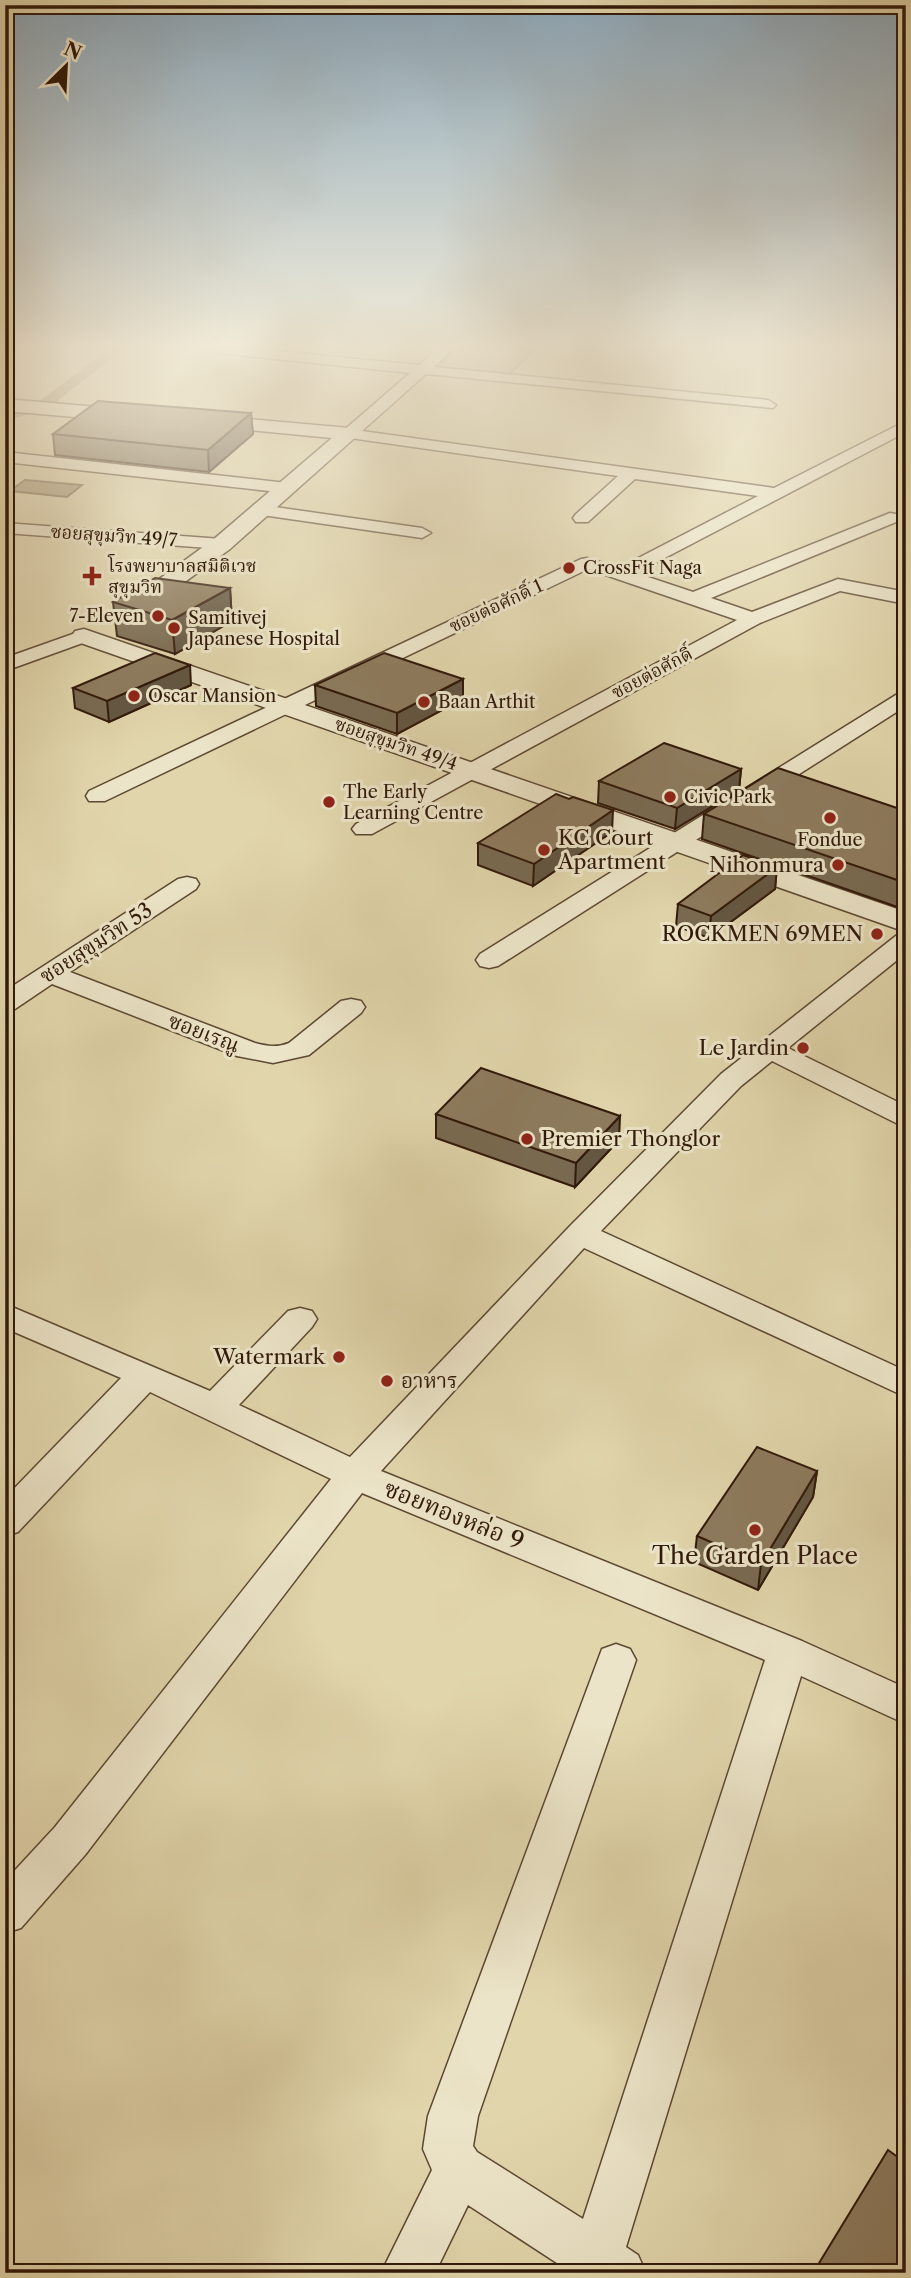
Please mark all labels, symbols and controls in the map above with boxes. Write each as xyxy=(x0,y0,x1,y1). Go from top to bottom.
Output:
north arrow xyxy=(32,32,102,102)
text: N xyxy=(60,37,85,65)
street label: ซอยสุขุมวิท 49/7 xyxy=(50,521,178,552)
place label: โรงพยาบาลสมิติเวช สุขุมวิท xyxy=(107,553,256,599)
place label: CrossFit Naga xyxy=(583,557,702,579)
marker: CrossFit Naga xyxy=(561,560,577,576)
marker: โรงพยาบาลสมิติเวช สุขุมวิท xyxy=(82,566,102,586)
street label: ซอยต่อศักดิ์ 1 xyxy=(445,572,547,637)
place label: 7-Eleven xyxy=(69,605,144,627)
place label: Samitivej Japanese Hospital xyxy=(185,607,340,650)
marker: 7-Eleven xyxy=(150,608,166,624)
marker: Samitivej Japanese Hospital xyxy=(166,620,182,636)
street label: ซอยต่อศักดิ์ xyxy=(607,640,697,703)
place label: Oscar Mansion xyxy=(148,685,276,707)
marker: Oscar Mansion xyxy=(126,688,142,704)
place label: Baan Arthit xyxy=(438,691,536,713)
marker: Baan Arthit xyxy=(416,694,432,710)
street label: ซอยสุขุมวิท 49/4 xyxy=(332,713,460,776)
place label: The Early Learning Centre xyxy=(343,781,483,824)
place label: Civic Park xyxy=(684,786,773,808)
marker: Civic Park xyxy=(662,789,678,805)
marker: The Early Learning Centre xyxy=(321,794,337,810)
marker: Fondue xyxy=(822,810,838,826)
place label: KC Court Apartment xyxy=(557,825,666,874)
place label: Fondue xyxy=(797,829,863,851)
marker: KC Court Apartment xyxy=(536,842,552,858)
place label: Nihonmura xyxy=(709,852,825,877)
marker: Nihonmura xyxy=(830,857,846,873)
street label: ซอยสุขุมวิท 53 xyxy=(35,897,158,990)
place label: ROCKMEN 69MEN xyxy=(662,921,863,946)
marker: ROCKMEN 69MEN xyxy=(869,926,885,942)
street label: ซอยเรณู xyxy=(165,1008,243,1058)
place label: Le Jardin xyxy=(699,1035,789,1060)
marker: Le Jardin xyxy=(795,1040,811,1056)
place label: Premier Thonglor xyxy=(541,1126,720,1151)
marker: Premier Thonglor xyxy=(519,1131,535,1147)
place label: Watermark xyxy=(212,1344,326,1369)
marker: Watermark xyxy=(331,1349,347,1365)
place label: อาหาร xyxy=(401,1368,458,1393)
marker: อาหาร xyxy=(379,1373,395,1389)
street label: ซอยทองหล่อ 9 xyxy=(380,1473,528,1556)
marker: The Garden Place xyxy=(747,1522,763,1538)
place label: The Garden Place xyxy=(652,1541,858,1570)

